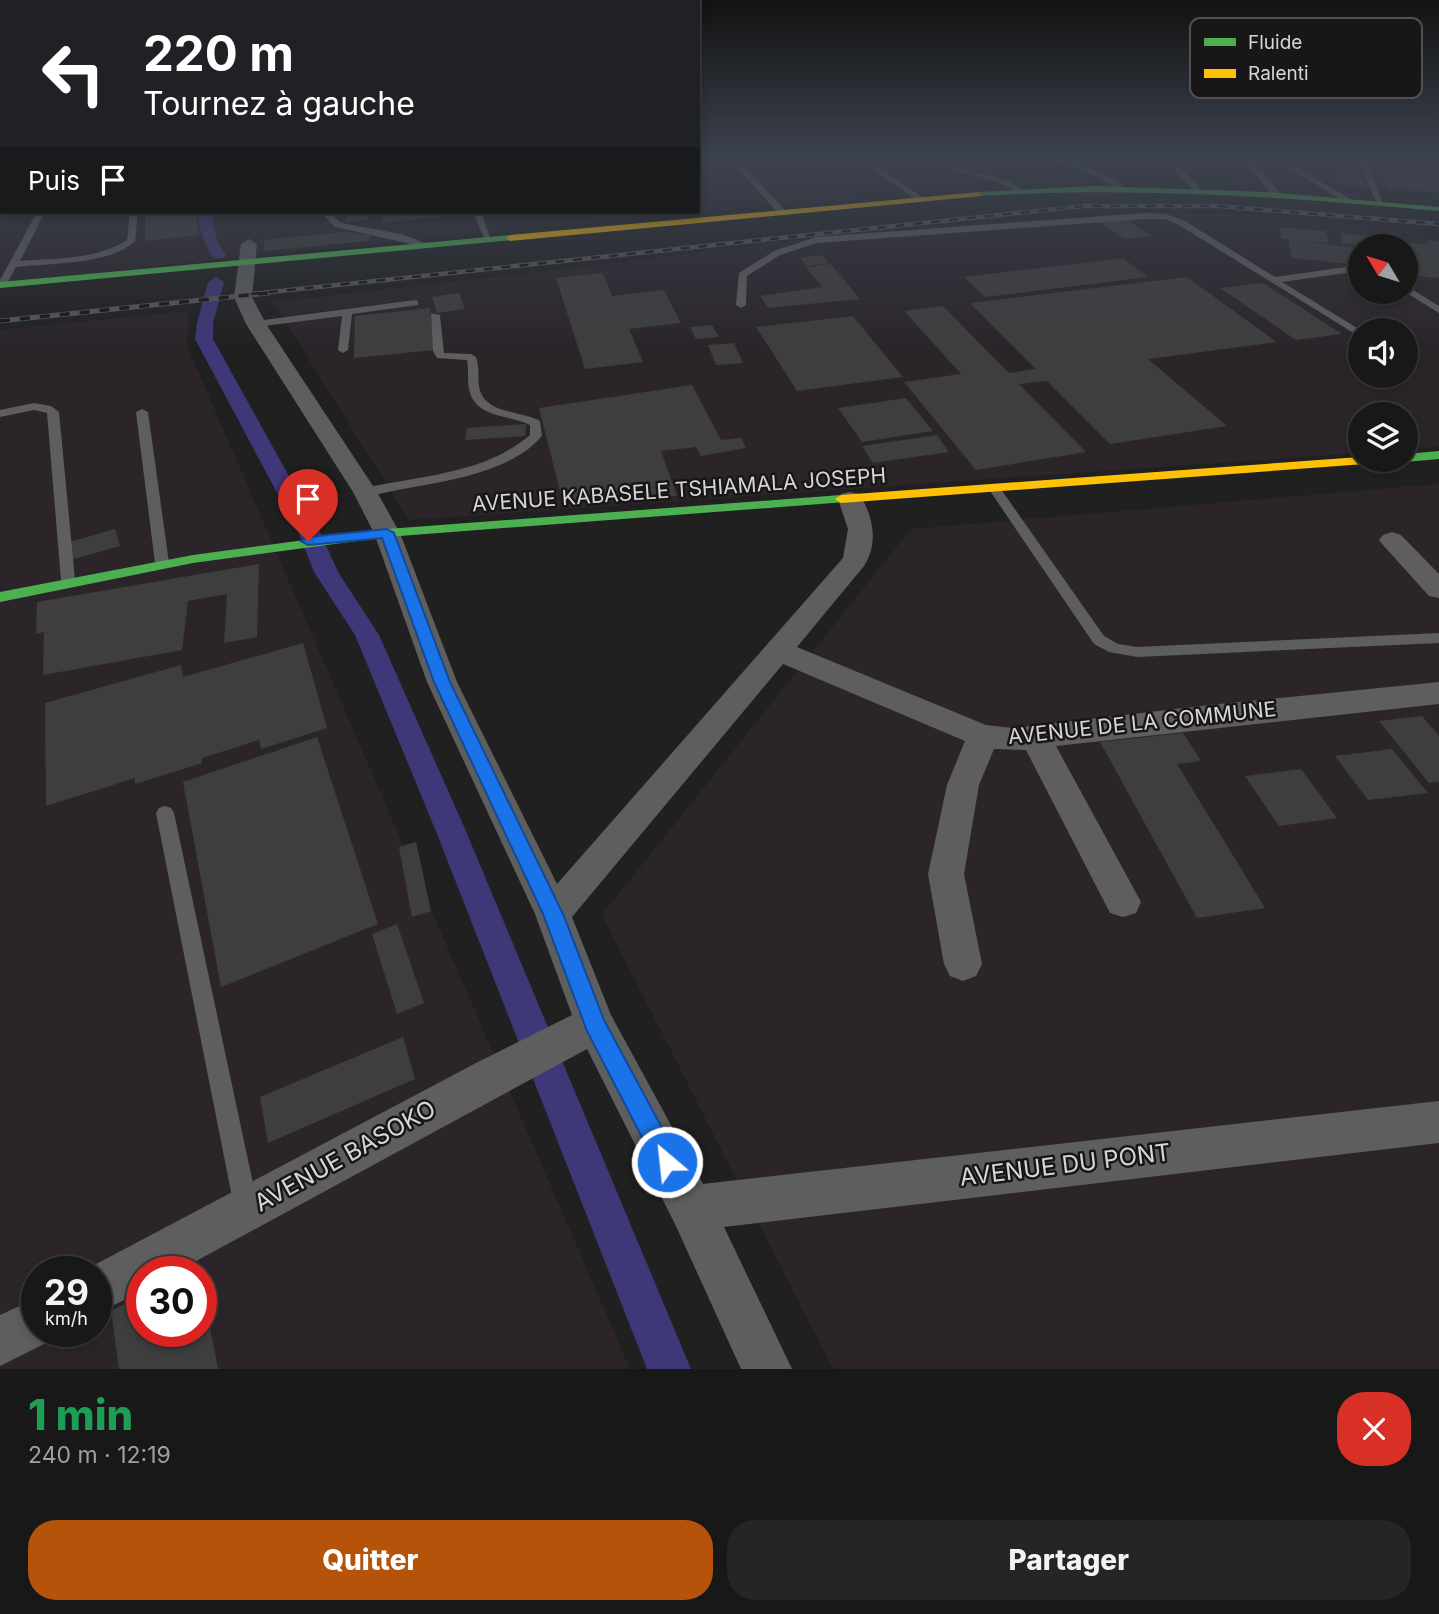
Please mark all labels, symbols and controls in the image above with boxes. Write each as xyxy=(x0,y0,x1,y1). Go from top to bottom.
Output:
legend xyxy=(1190,18,1422,98)
text: 220 m xyxy=(143,24,294,83)
icon: left xyxy=(28,28,119,119)
text: Fluide xyxy=(1248,31,1302,54)
text: Ralenti xyxy=(1248,62,1309,85)
text: Tournez à gauche xyxy=(143,84,415,123)
icon: arrive xyxy=(94,161,132,199)
text: Puis xyxy=(28,165,80,196)
north arrow xyxy=(1348,234,1418,304)
map controls xyxy=(1348,234,1418,472)
button: sound xyxy=(1348,318,1418,388)
button: layers xyxy=(1348,402,1418,472)
street label: AVENUE KABASELE TSHIAMALA JOSEPH xyxy=(471,463,887,516)
pin xyxy=(278,469,338,541)
icon: arrive xyxy=(289,480,327,518)
street label: AVENUE DE LA COMMUNE xyxy=(1007,696,1277,749)
street label: AVENUE BASOKO xyxy=(249,1094,440,1217)
position arrow xyxy=(630,1125,704,1199)
street label: AVENUE DU PONT xyxy=(958,1137,1172,1192)
speed limit sign: 30 xyxy=(126,1256,217,1347)
text: 29 xyxy=(44,1271,89,1313)
text: km/h xyxy=(45,1308,88,1329)
text: 1 min xyxy=(28,1389,133,1440)
button: close xyxy=(1337,1392,1411,1466)
text: 240 m · 12:19 xyxy=(28,1441,171,1469)
button: Quitter xyxy=(28,1520,713,1600)
button: Partager xyxy=(727,1520,1411,1600)

